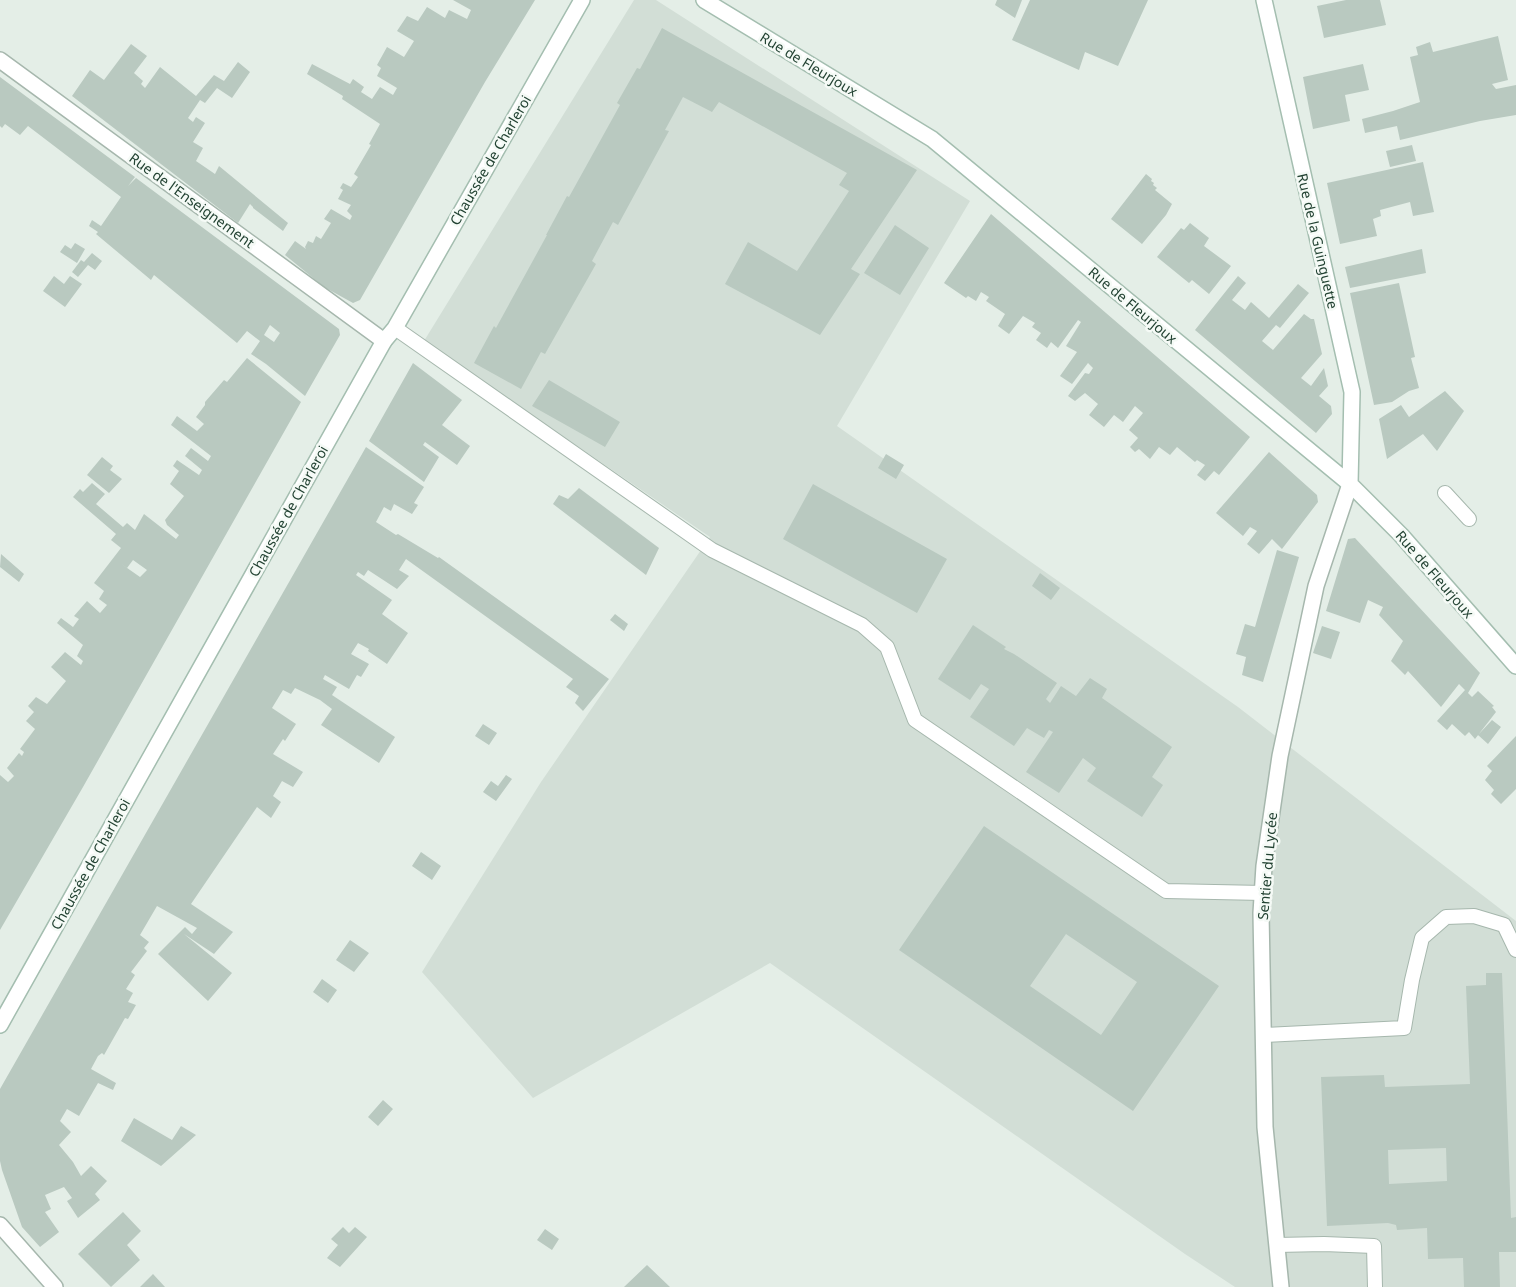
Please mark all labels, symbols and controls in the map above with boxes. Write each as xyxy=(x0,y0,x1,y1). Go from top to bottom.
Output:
street label: Rue de Fleurjoux xyxy=(757,27,862,101)
street label: Chaussée de Charleroi xyxy=(445,91,535,229)
street label: Rue de l'Enseignement xyxy=(126,148,258,252)
street label: Rue de la Guinguette xyxy=(1293,171,1343,311)
street label: Rue de Fleurjoux xyxy=(1085,262,1182,348)
street label: Chaussée de Charleroi xyxy=(244,442,332,580)
street label: Rue de Fleurjoux xyxy=(1392,526,1479,622)
street label: Chaussée de Charleroi xyxy=(46,795,134,933)
street label: Sentier du Lycée xyxy=(1253,811,1281,921)

